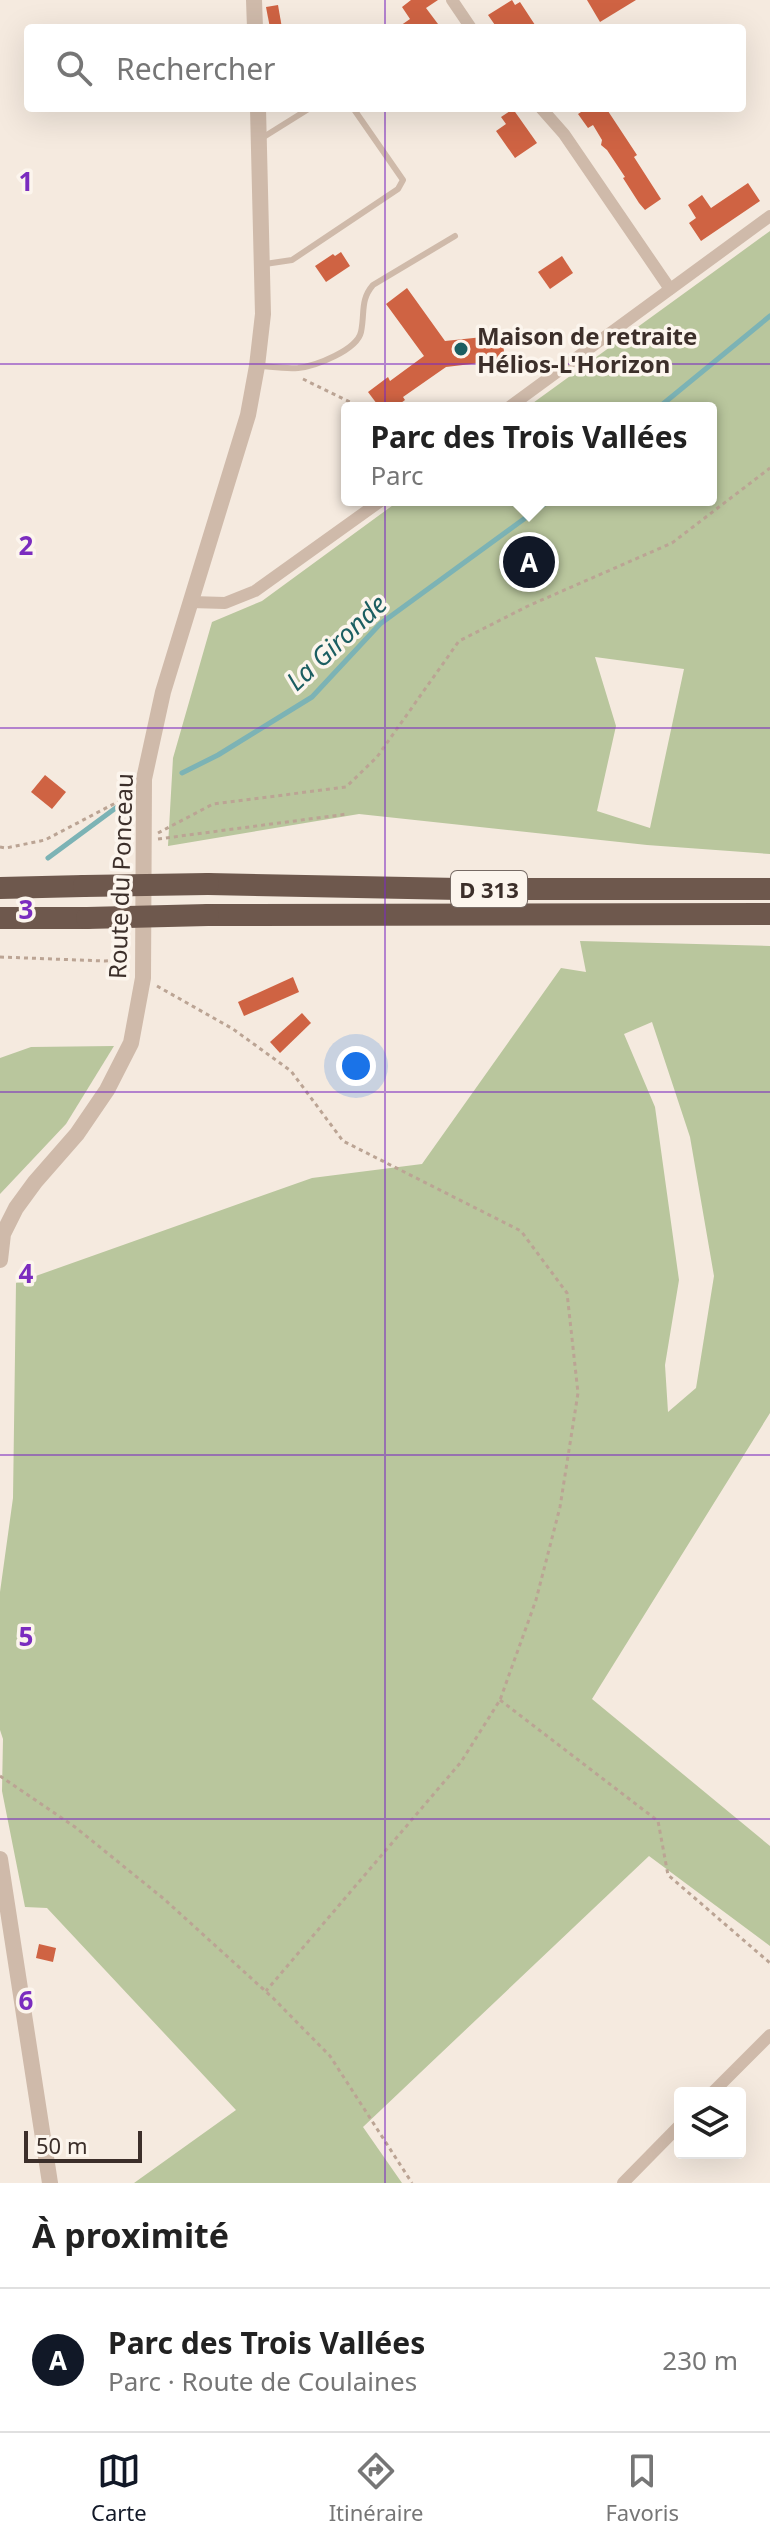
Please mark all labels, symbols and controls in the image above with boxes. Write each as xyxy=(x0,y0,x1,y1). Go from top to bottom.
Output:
search box xyxy=(24,24,746,112)
icon: search xyxy=(52,46,96,90)
text: Rechercher xyxy=(116,48,275,89)
text: 1 xyxy=(19,163,33,199)
place label: Maison de retraite Hélios-L'Horizon xyxy=(477,319,697,380)
marker: Maison de retraite Hélios-L'Horizon xyxy=(452,340,470,358)
popup xyxy=(341,402,717,506)
text: Parc des Trois Vallées xyxy=(370,416,688,457)
text: Parc xyxy=(370,457,423,493)
text: 2 xyxy=(19,527,34,563)
pin: A xyxy=(503,532,555,592)
water label: La Gironde xyxy=(278,586,394,698)
street label: Route du Ponceau xyxy=(100,773,140,979)
road number: D 313 xyxy=(451,871,527,907)
text: 3 xyxy=(19,891,33,927)
your location xyxy=(336,1046,376,1086)
text: 4 xyxy=(19,1255,34,1291)
text: 5 xyxy=(19,1618,33,1654)
text: 6 xyxy=(19,1982,34,2018)
map controls xyxy=(674,2087,746,2159)
button: layers xyxy=(674,2087,746,2159)
scale bar xyxy=(24,2127,142,2163)
text: 50 m xyxy=(36,2130,87,2160)
text: À proximité xyxy=(32,2212,229,2258)
text: Parc des Trois Vallées xyxy=(108,2322,425,2363)
text: A xyxy=(49,2342,67,2378)
text: 230 m xyxy=(662,2342,738,2378)
text: Parc · Route de Coulaines xyxy=(108,2363,417,2399)
tab: Carte xyxy=(91,2449,147,2527)
tab: Itinéraire xyxy=(329,2449,423,2527)
tab: Favoris xyxy=(605,2449,679,2527)

